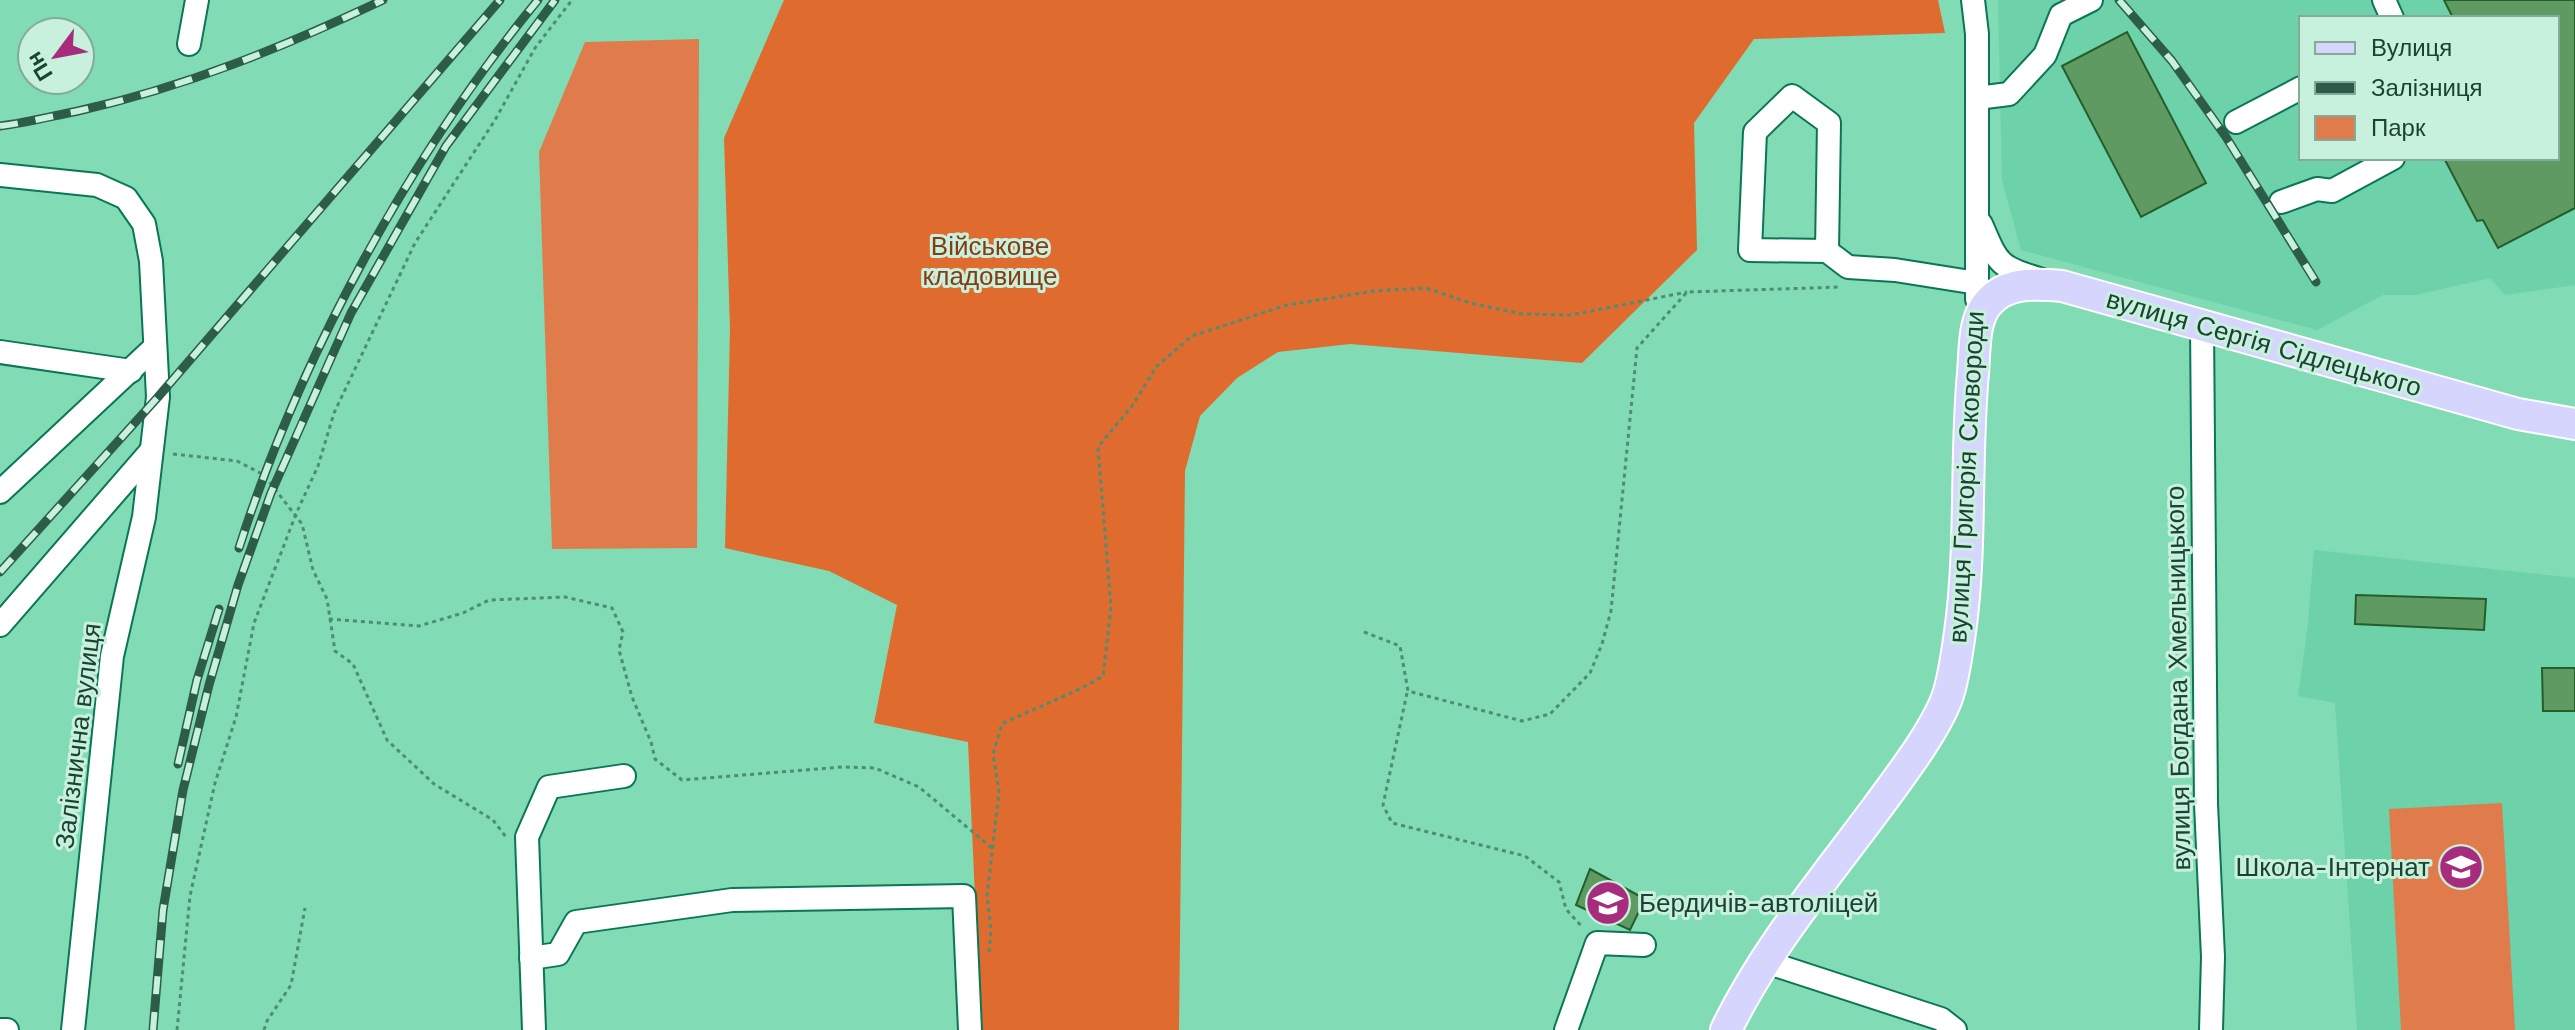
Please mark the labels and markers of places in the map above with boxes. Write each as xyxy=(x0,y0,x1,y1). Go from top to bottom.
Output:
school or university icon: Школа-Інтернат xyxy=(2437,843,2485,891)
place label: Школа-Інтернат xyxy=(2235,852,2430,882)
school or university icon: Бердичів-автоліцей xyxy=(1584,879,1632,927)
place label: Бердичів-автоліцей xyxy=(1639,888,1878,918)

